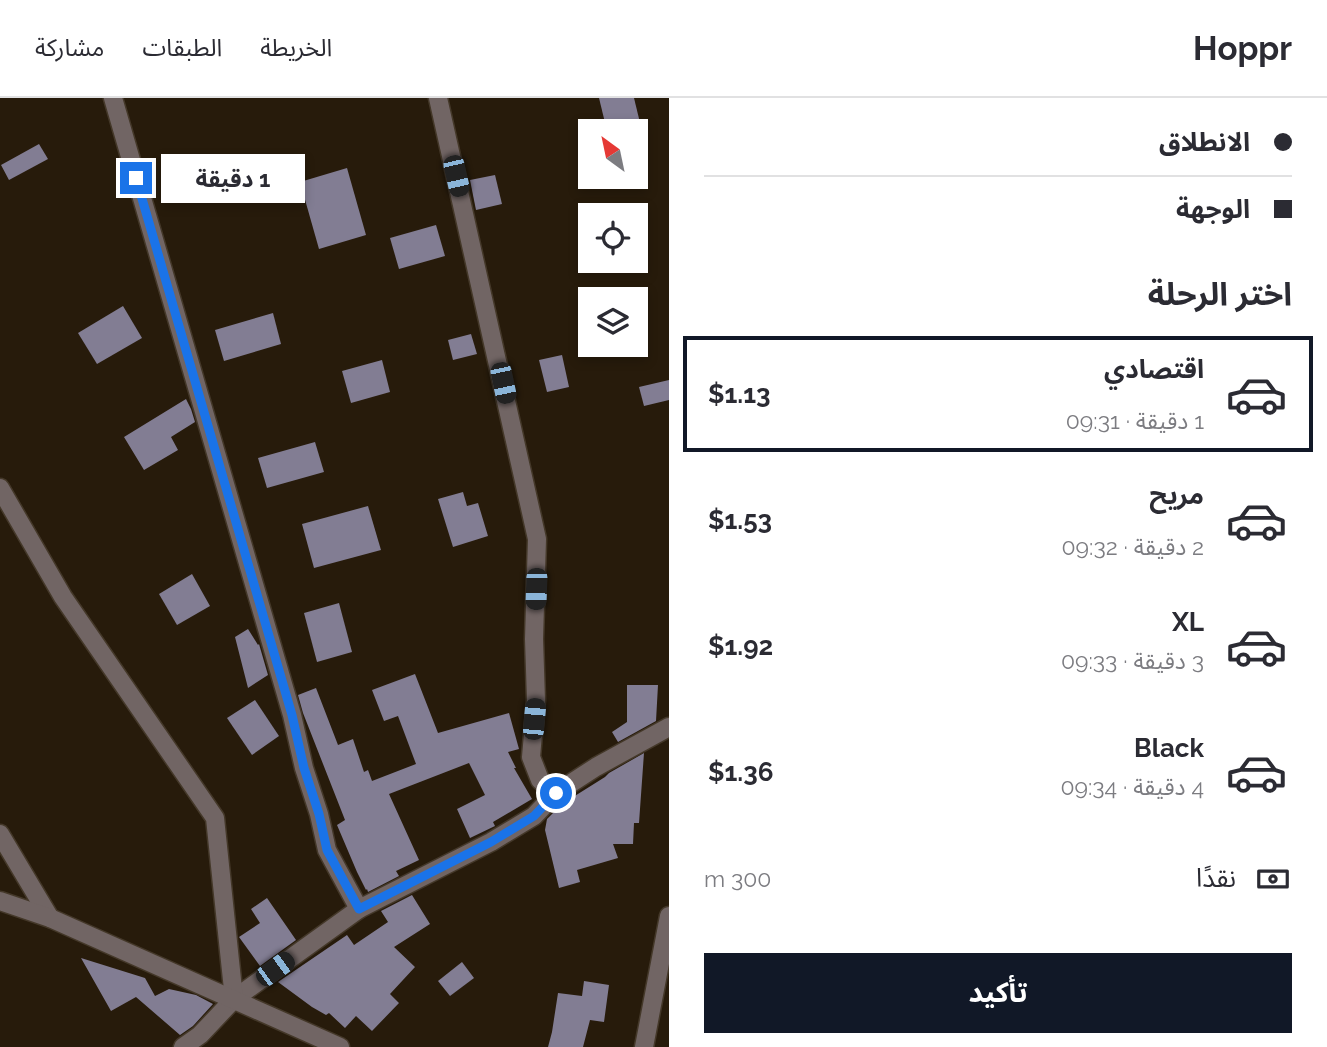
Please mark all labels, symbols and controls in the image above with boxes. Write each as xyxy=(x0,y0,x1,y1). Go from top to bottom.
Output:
text: Hoppr xyxy=(1193,29,1292,68)
text: مشاركة xyxy=(35,33,104,62)
text: الطبقات xyxy=(142,33,222,62)
text: الخريطة xyxy=(260,33,332,62)
north arrow xyxy=(578,119,648,189)
map controls xyxy=(578,119,648,357)
text: الانطلاق xyxy=(1159,127,1250,157)
car xyxy=(442,153,471,199)
callout: 1 دقيقة xyxy=(160,154,304,202)
route end xyxy=(120,162,152,194)
text: 1 دقيقة xyxy=(196,165,270,192)
text: الوجهة xyxy=(1176,194,1250,224)
button: locate xyxy=(578,203,648,273)
text: اختر الرحلة xyxy=(1148,275,1292,312)
button: layers xyxy=(578,287,648,357)
text: اقتصادي xyxy=(1104,354,1204,384)
car xyxy=(489,360,518,406)
icon: car xyxy=(1225,363,1288,426)
text: $1.13 xyxy=(708,379,771,409)
text: 1 دقيقة · 09:31 xyxy=(1066,407,1204,434)
text: مريح xyxy=(1149,480,1204,510)
icon: car xyxy=(1225,489,1288,552)
text: $1.53 xyxy=(708,505,772,535)
text: 2 دقيقة · 09:32 xyxy=(1062,533,1204,560)
car xyxy=(525,568,548,610)
text: XL xyxy=(1172,607,1204,637)
icon: car xyxy=(1225,615,1288,678)
text: $1.92 xyxy=(708,631,773,661)
text: 3 دقيقة · 09:33 xyxy=(1061,647,1204,674)
car xyxy=(522,697,547,741)
text: Black xyxy=(1134,733,1204,763)
icon: car xyxy=(1225,741,1288,804)
text: $1.36 xyxy=(708,757,773,787)
text: 4 دقيقة · 09:34 xyxy=(1060,773,1204,800)
route start xyxy=(540,777,572,809)
icon: cash xyxy=(1254,860,1292,898)
text: نقدًا xyxy=(1196,863,1236,893)
text: 300 m xyxy=(704,865,771,892)
car xyxy=(252,948,299,990)
button: تأكيد xyxy=(704,953,1292,1033)

